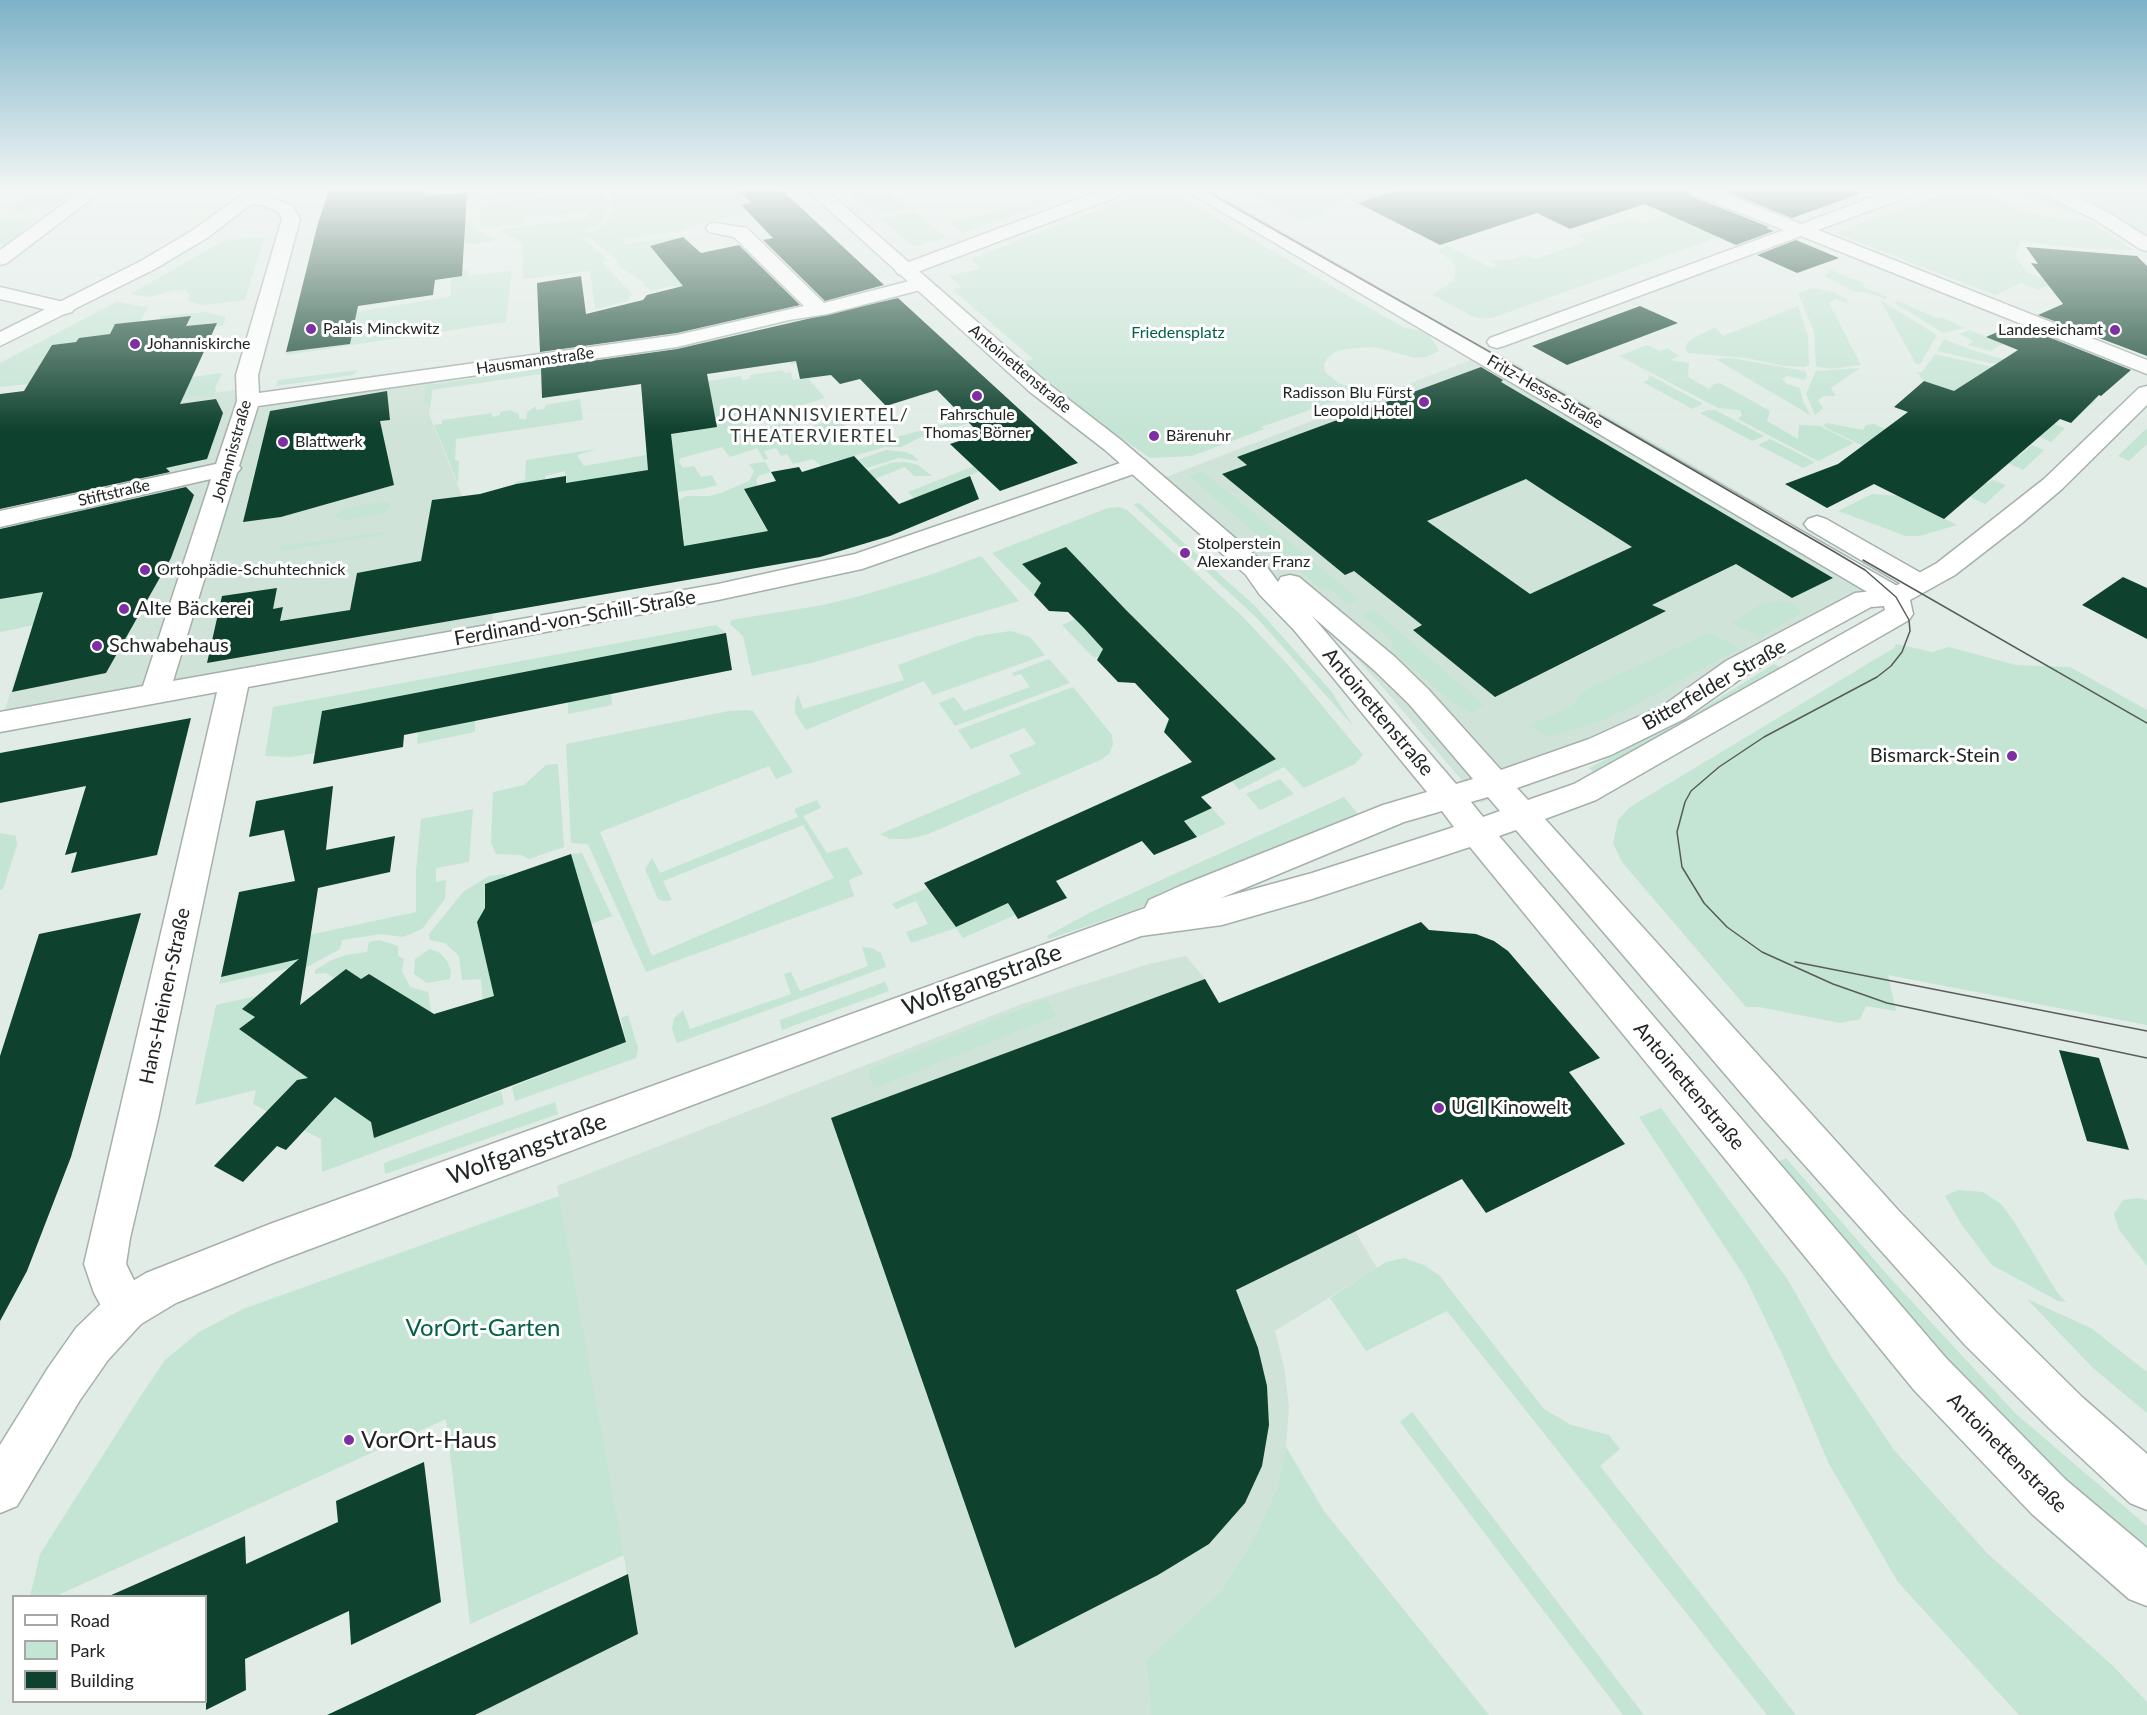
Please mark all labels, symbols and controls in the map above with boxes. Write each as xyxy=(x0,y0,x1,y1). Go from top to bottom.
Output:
place label: Palais Minckwitz xyxy=(323,319,440,339)
place label: Landeseichamt xyxy=(1998,320,2103,340)
street label: Antoinettenstraße xyxy=(965,321,1075,417)
marker: Palais Minckwitz xyxy=(304,322,318,336)
park label: Friedensplatz xyxy=(1131,323,1225,343)
marker: Landeseichamt xyxy=(2108,323,2122,337)
place label: Johanniskirche xyxy=(147,334,251,354)
marker: Johanniskirche xyxy=(128,337,142,351)
street label: Hausmannstraße xyxy=(475,343,595,379)
street label: Fritz-Hesse-Straße xyxy=(1484,351,1606,433)
place label: Radisson Blu Fürst Leopold Hotel xyxy=(1283,383,1412,421)
marker: Fahrschule Thomas Börner xyxy=(970,389,984,403)
marker: Radisson Blu Fürst Leopold Hotel xyxy=(1417,395,1431,409)
street label: Johannisstraße xyxy=(208,398,256,504)
district label: JOHANNISVIERTEL/ THEATERVIERTEL xyxy=(719,404,909,446)
place label: Fahrschule Thomas Börner xyxy=(923,405,1031,443)
place label: Bärenuhr xyxy=(1166,426,1231,446)
marker: Bärenuhr xyxy=(1147,429,1161,443)
place label: Blattwerk xyxy=(295,432,363,452)
marker: Blattwerk xyxy=(276,435,290,449)
street label: Stiftstraße xyxy=(76,475,152,511)
place label: Stolperstein Alexander Franz xyxy=(1197,534,1310,572)
marker: Stolperstein Alexander Franz xyxy=(1178,546,1192,560)
place label: Ortohpädie-Schuhtechnick xyxy=(157,560,345,580)
marker: Ortohpädie-Schuhtechnick xyxy=(138,563,152,577)
street label: Ferdinand-von-Schill-Straße xyxy=(452,585,698,651)
place label: Alte Bäckerei xyxy=(136,597,252,621)
marker: Alte Bäckerei xyxy=(117,602,131,616)
place label: Schwabehaus xyxy=(109,634,229,658)
street label: Bitterfelder Straße xyxy=(1638,634,1790,736)
marker: Schwabehaus xyxy=(90,639,104,653)
street label: Antoinettenstraße xyxy=(1317,643,1439,781)
place label: Bismarck-Stein xyxy=(1870,744,2000,768)
marker: Bismarck-Stein xyxy=(2005,749,2019,763)
street label: Hans-Heinen-Straße xyxy=(135,906,195,1086)
street label: Wolfgangstraße xyxy=(898,938,1066,1022)
street label: Antoinettenstraße xyxy=(1628,1017,1750,1155)
place label: UCI Kinowelt xyxy=(1451,1096,1568,1120)
marker: UCI Kinowelt xyxy=(1432,1101,1446,1115)
street label: Wolfgangstraße xyxy=(443,1107,611,1191)
park label: VorOrt-Garten xyxy=(406,1314,560,1342)
street label: Antoinettenstraße xyxy=(1942,1388,2072,1518)
place label: VorOrt-Haus xyxy=(361,1426,497,1454)
marker: VorOrt-Haus xyxy=(342,1433,356,1447)
legend xyxy=(12,1595,207,1703)
text: Road xyxy=(70,1609,110,1631)
text: Park xyxy=(70,1639,105,1661)
text: Building xyxy=(70,1669,134,1691)

